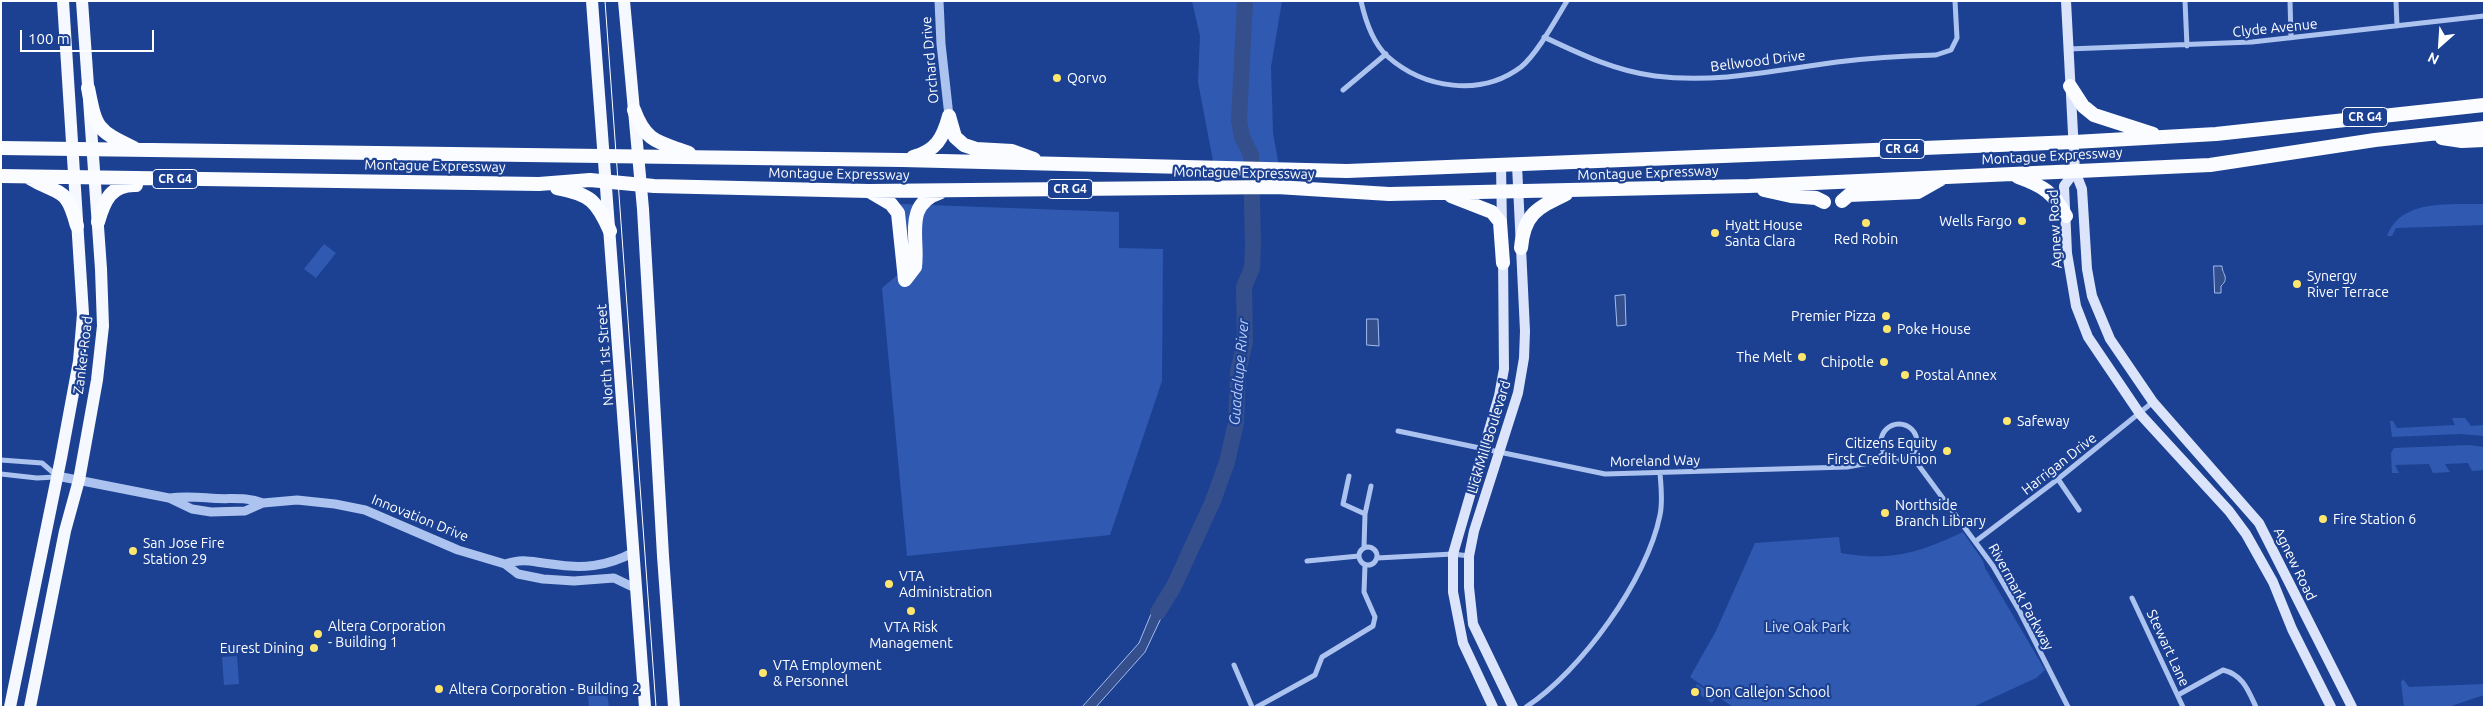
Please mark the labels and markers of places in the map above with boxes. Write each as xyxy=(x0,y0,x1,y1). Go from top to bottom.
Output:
place label: Qorvo xyxy=(1067,70,1107,86)
marker: Qorvo xyxy=(1051,72,1063,84)
place label: Wells Fargo xyxy=(1939,213,2012,229)
marker: Wells Fargo xyxy=(2016,215,2028,227)
place label: Hyatt House Santa Clara xyxy=(1725,217,1803,250)
marker: Red Robin xyxy=(1860,217,1872,229)
marker: Hyatt House Santa Clara xyxy=(1709,227,1721,239)
place label: Red Robin xyxy=(1834,231,1898,247)
place label: Synergy River Terrace xyxy=(2307,268,2389,300)
marker: Synergy River Terrace xyxy=(2291,278,2303,290)
place label: Premier Pizza xyxy=(1791,308,1876,324)
marker: Premier Pizza xyxy=(1880,310,1892,322)
place label: Poke House xyxy=(1897,321,1971,337)
marker: Poke House xyxy=(1881,323,1893,335)
place label: The Melt xyxy=(1736,349,1792,365)
marker: The Melt xyxy=(1796,351,1808,363)
place label: Chipotle xyxy=(1821,354,1874,370)
marker: Chipotle xyxy=(1878,356,1890,368)
place label: Postal Annex xyxy=(1915,367,1997,383)
marker: Postal Annex xyxy=(1899,369,1911,381)
place label: Safeway xyxy=(2017,413,2069,429)
marker: Safeway xyxy=(2001,415,2013,427)
place label: Citizens Equity First Credit Union xyxy=(1827,435,1937,468)
marker: Citizens Equity First Credit Union xyxy=(1941,445,1953,457)
place label: Northside Branch Library xyxy=(1895,497,1986,530)
marker: Northside Branch Library xyxy=(1879,507,1891,519)
place label: Fire Station 6 xyxy=(2333,511,2416,527)
marker: Fire Station 6 xyxy=(2317,513,2329,525)
place label: San Jose Fire Station 29 xyxy=(143,535,225,568)
marker: San Jose Fire Station 29 xyxy=(127,545,139,557)
place label: VTA Administration xyxy=(899,568,992,600)
marker: VTA Administration xyxy=(883,578,895,590)
marker: VTA Risk Management xyxy=(905,605,917,617)
place label: Altera Corporation - Building 1 xyxy=(328,618,446,650)
place label: VTA Risk Management xyxy=(869,619,953,652)
marker: Altera Corporation - Building 1 xyxy=(312,628,324,640)
place label: Eurest Dining xyxy=(220,640,304,656)
marker: Eurest Dining xyxy=(308,642,320,654)
place label: VTA Employment & Personnel xyxy=(773,657,882,690)
marker: VTA Employment & Personnel xyxy=(757,667,769,679)
place label: Altera Corporation - Building 2 xyxy=(449,681,640,697)
marker: Altera Corporation - Building 2 xyxy=(433,683,445,695)
place label: Don Callejon School xyxy=(1705,684,1830,700)
marker: Don Callejon School xyxy=(1689,686,1701,698)

